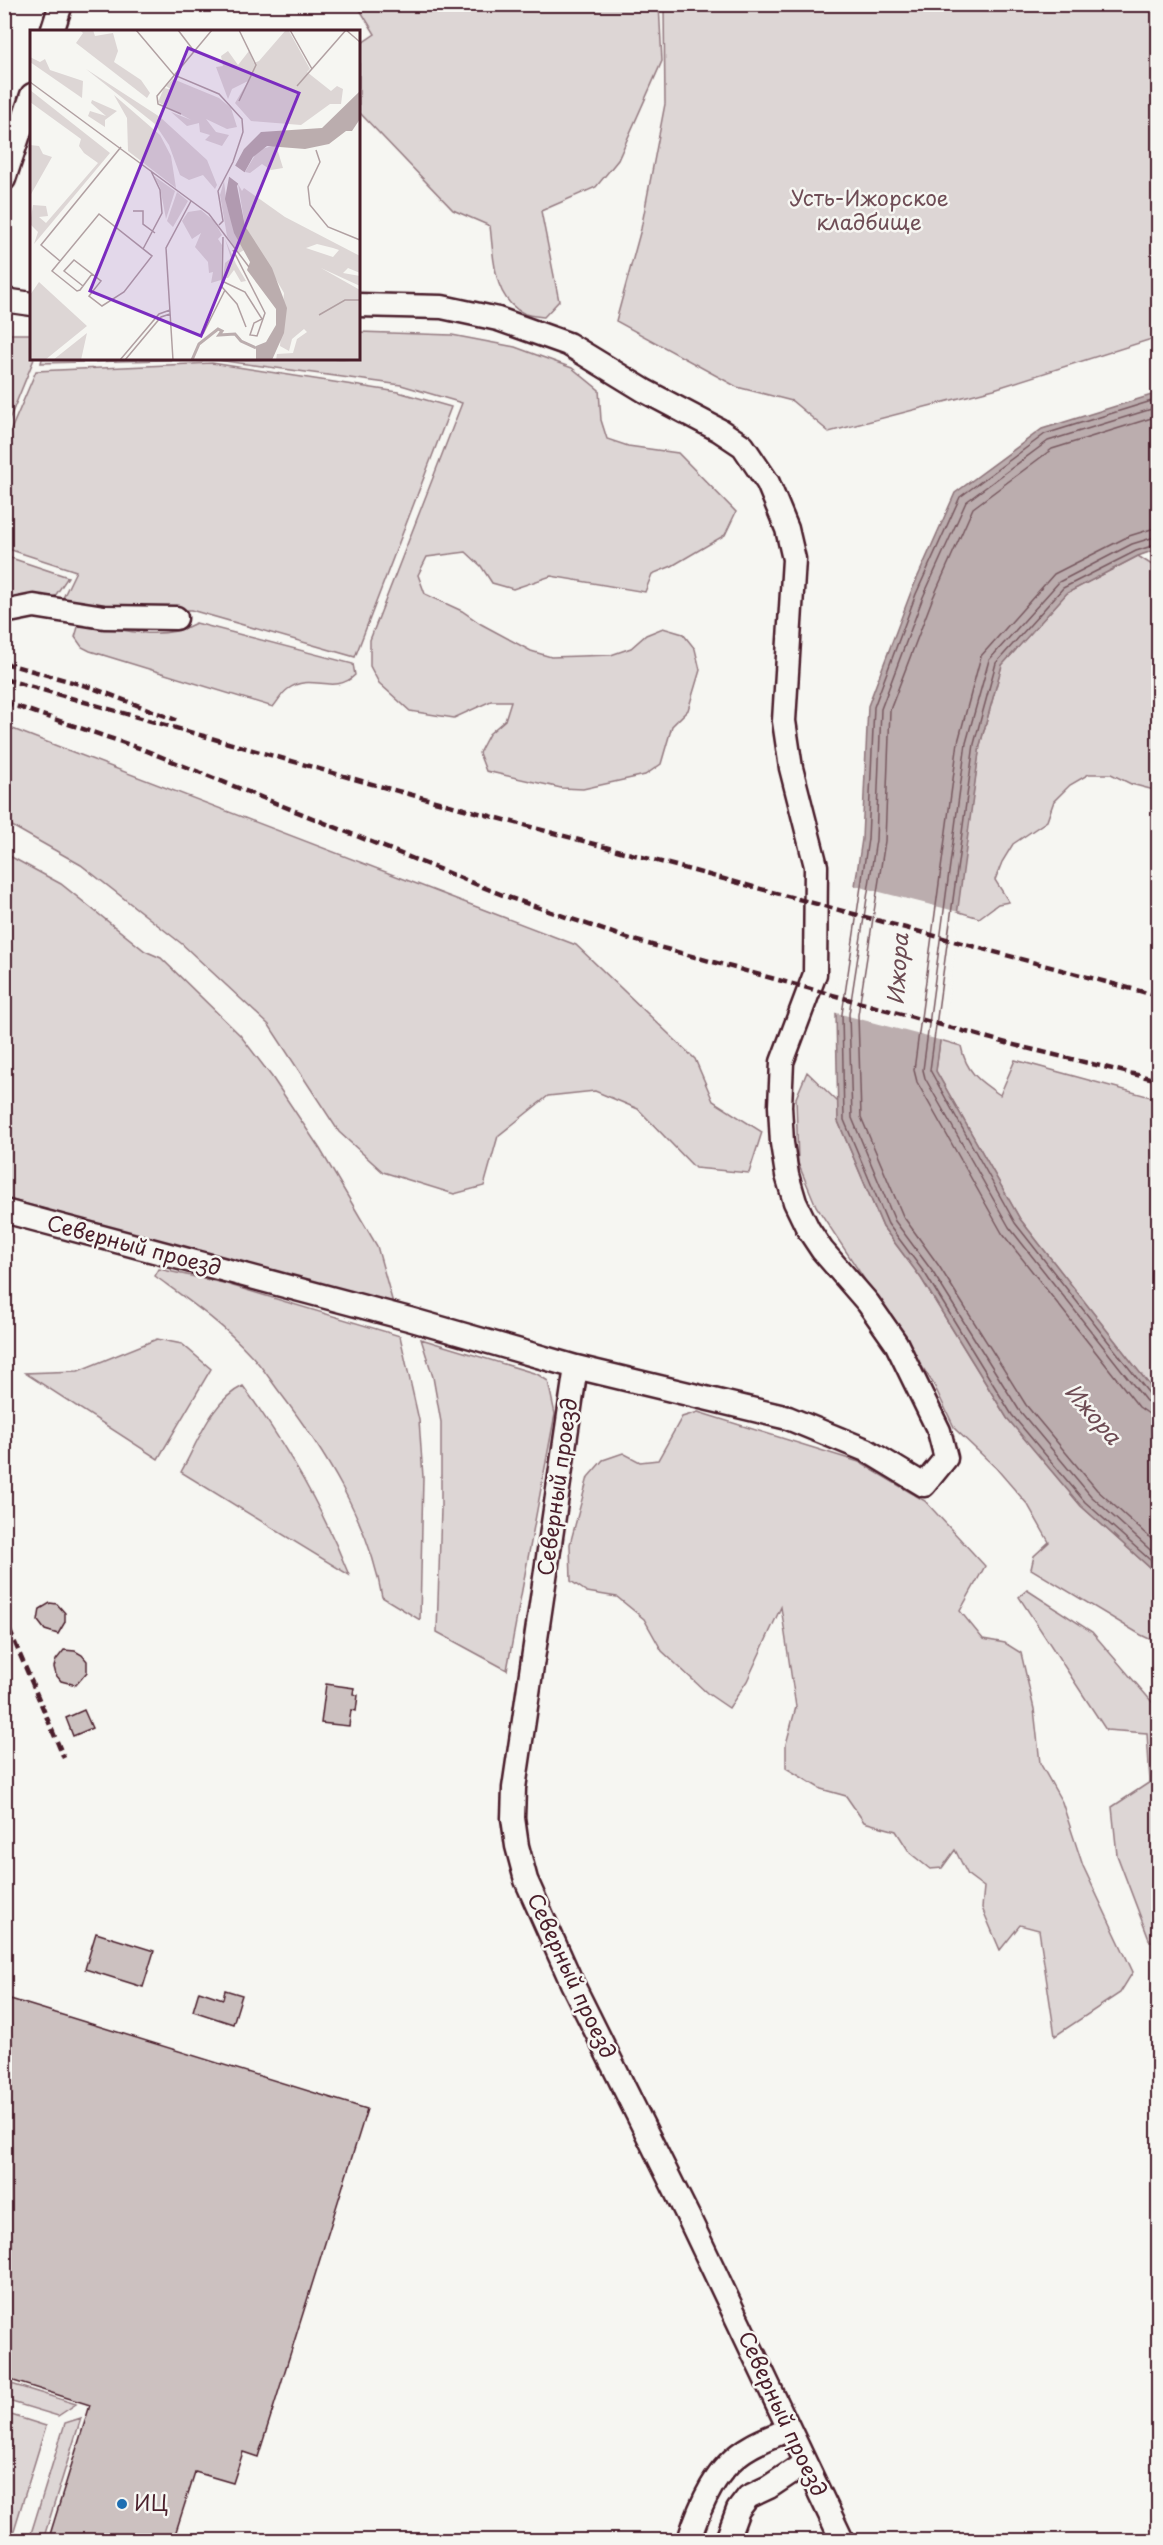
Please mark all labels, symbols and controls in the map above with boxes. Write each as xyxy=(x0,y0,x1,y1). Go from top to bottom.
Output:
inset map xyxy=(30,30,360,360)
park label: Усть-Ижорское кладбище xyxy=(789,181,949,237)
water label: Ижора xyxy=(878,931,916,1006)
street label: Северный проезд xyxy=(44,1205,225,1283)
water label: Ижора xyxy=(1058,1375,1131,1452)
street label: Северный проезд xyxy=(528,1396,584,1578)
street label: Северный проезд xyxy=(520,1887,625,2063)
street label: Северный проезд xyxy=(731,2325,836,2501)
place label: ИЦ xyxy=(134,2486,168,2518)
marker: ИЦ xyxy=(115,2497,129,2511)

